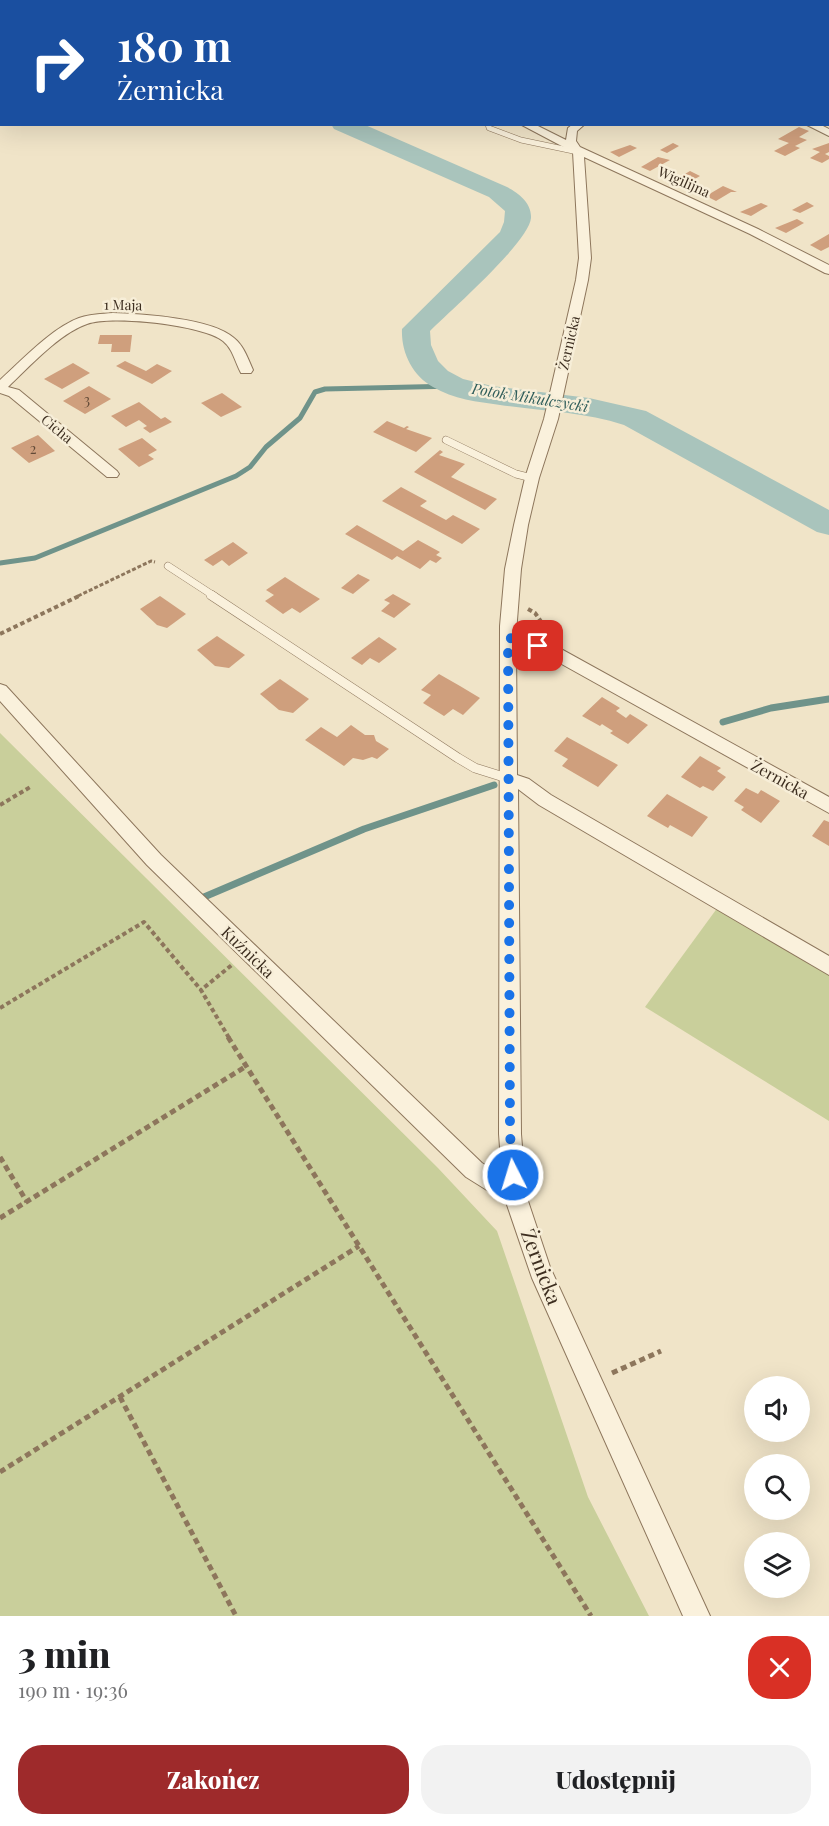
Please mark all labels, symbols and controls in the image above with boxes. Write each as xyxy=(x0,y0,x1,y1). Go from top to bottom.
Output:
text: 180 m xyxy=(117,17,232,73)
icon: right xyxy=(18,24,96,102)
text: Żernicka xyxy=(117,71,224,107)
street label: Wigilijna xyxy=(654,161,713,201)
street label: 1 Maja xyxy=(104,295,142,314)
street label: Żernicka xyxy=(553,314,584,372)
water label: Potok Mikulczycki xyxy=(470,378,590,416)
house number: 3 xyxy=(84,390,90,409)
street label: Cicha xyxy=(38,410,77,447)
house number: 2 xyxy=(30,439,37,458)
pin xyxy=(512,620,563,671)
icon: arrive xyxy=(521,629,554,662)
street label: Żernicka xyxy=(747,754,813,803)
street label: Kuźnicka xyxy=(217,921,279,982)
position arrow xyxy=(481,1143,545,1207)
street label: Żernicka xyxy=(516,1225,569,1308)
map controls xyxy=(744,1376,810,1598)
button: sound xyxy=(744,1376,810,1442)
button: search xyxy=(744,1454,810,1520)
button: layers xyxy=(744,1532,810,1598)
text: 3 min xyxy=(18,1629,111,1677)
button: close xyxy=(748,1636,811,1699)
text: 190 m · 19:36 xyxy=(18,1676,128,1703)
button: Zakończ xyxy=(18,1745,409,1814)
button: Udostępnij xyxy=(421,1745,811,1814)

